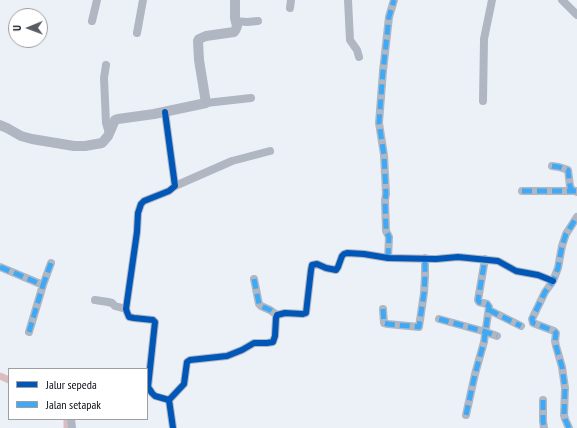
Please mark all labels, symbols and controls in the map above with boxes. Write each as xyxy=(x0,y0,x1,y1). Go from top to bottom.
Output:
north arrow xyxy=(8,8,48,48)
text: U xyxy=(10,25,24,31)
legend xyxy=(8,368,148,420)
text: Jalur sepeda xyxy=(46,377,97,392)
text: Jalan setapak xyxy=(46,397,101,412)

